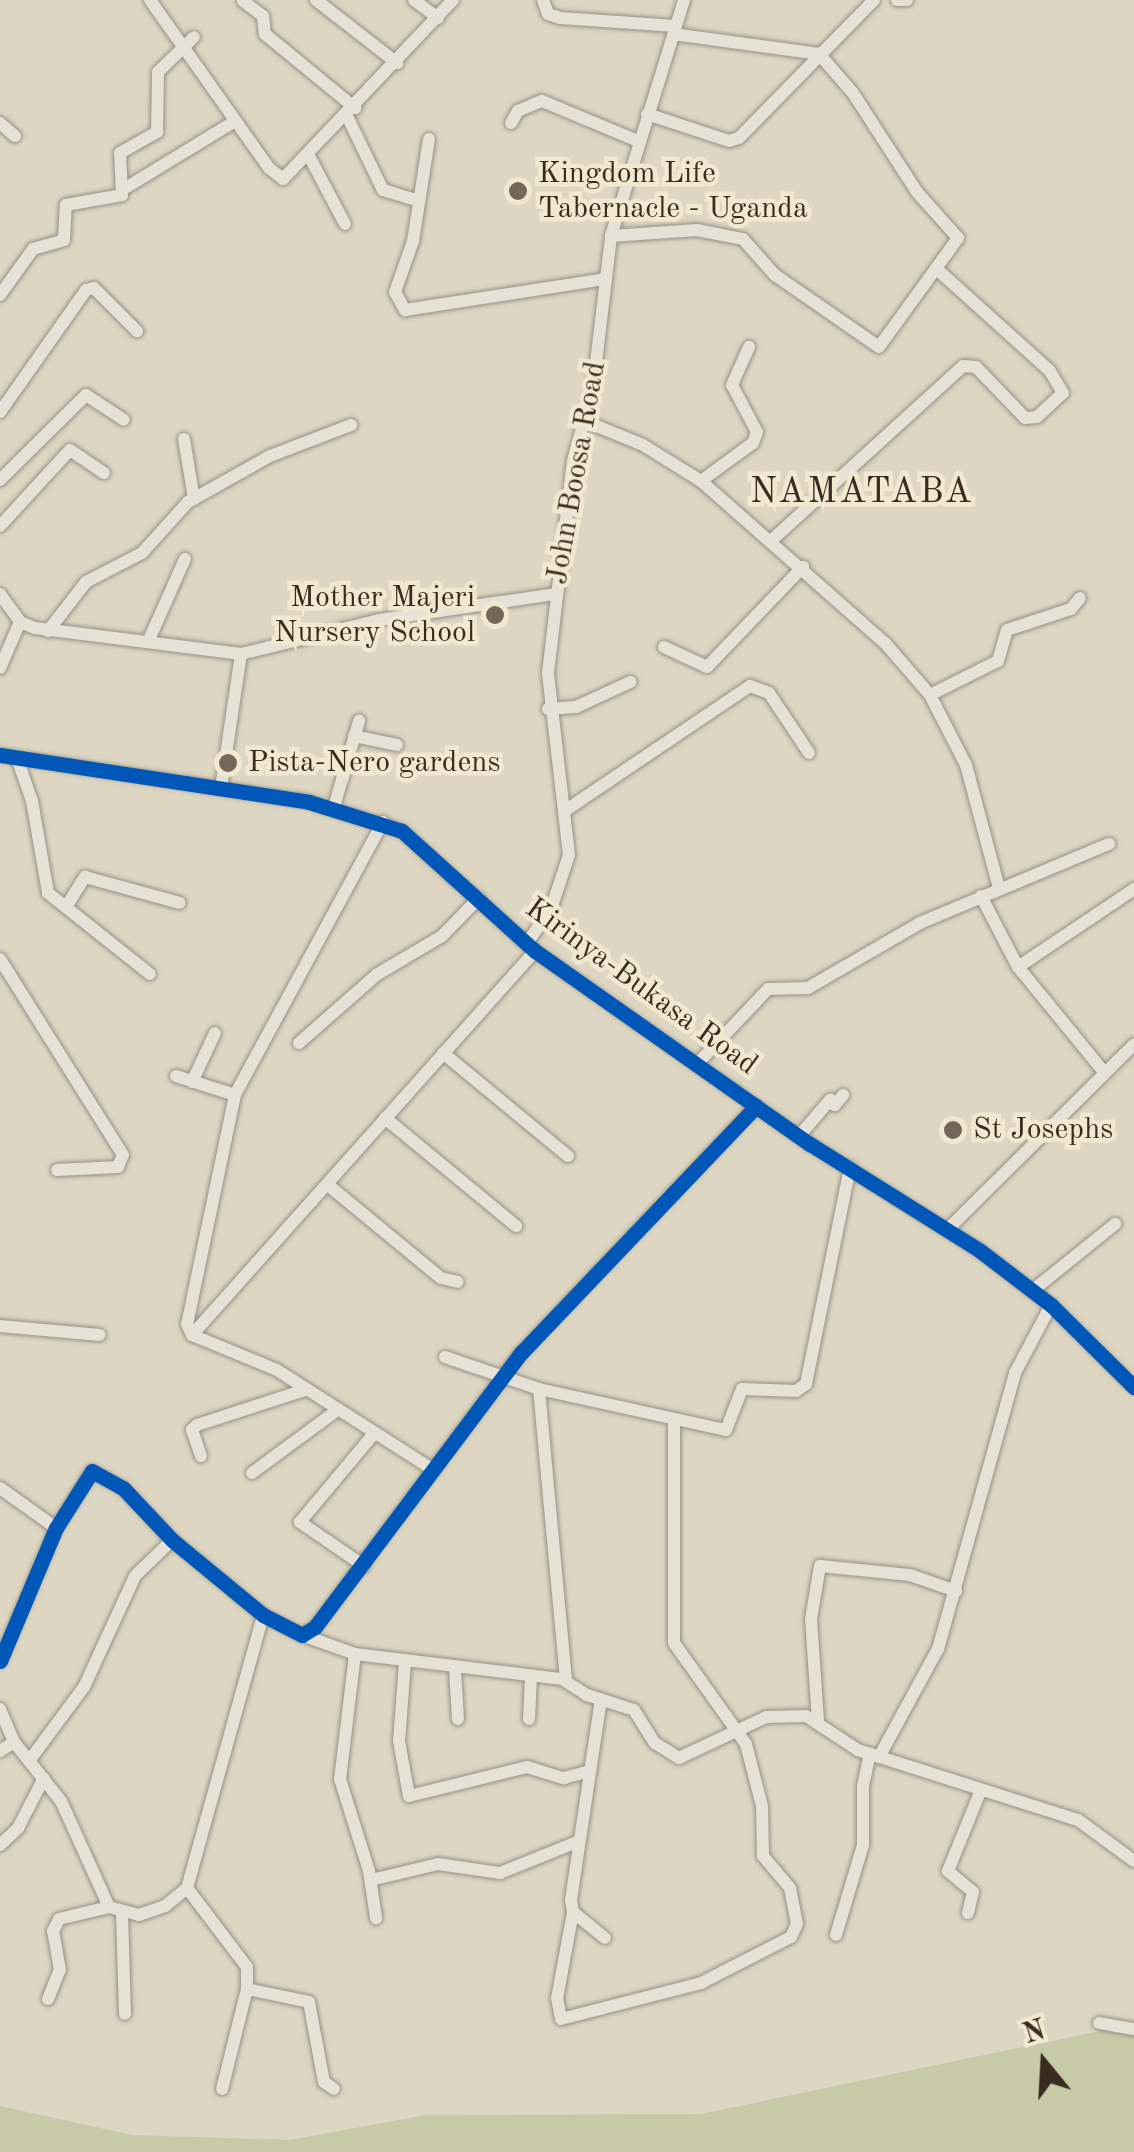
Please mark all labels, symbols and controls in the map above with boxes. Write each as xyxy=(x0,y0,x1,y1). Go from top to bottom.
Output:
place label: Kingdom Life Tabernacle - Uganda xyxy=(538,156,808,226)
marker: Kingdom Life Tabernacle - Uganda xyxy=(507,180,529,202)
street label: John Boosa Road xyxy=(540,359,614,587)
district label: NAMATABA xyxy=(750,472,974,514)
place label: Mother Majeri Nursery School xyxy=(274,580,475,650)
marker: Mother Majeri Nursery School xyxy=(484,604,506,626)
place label: Pista-Nero gardens xyxy=(248,745,500,781)
marker: Pista-Nero gardens xyxy=(217,752,239,774)
street label: Kirinya-Bukasa Road xyxy=(518,891,764,1083)
place label: St Josephs xyxy=(973,1112,1113,1148)
marker: St Josephs xyxy=(942,1119,964,1141)
north arrow xyxy=(994,2012,1094,2112)
text: N xyxy=(1020,2017,1049,2050)

